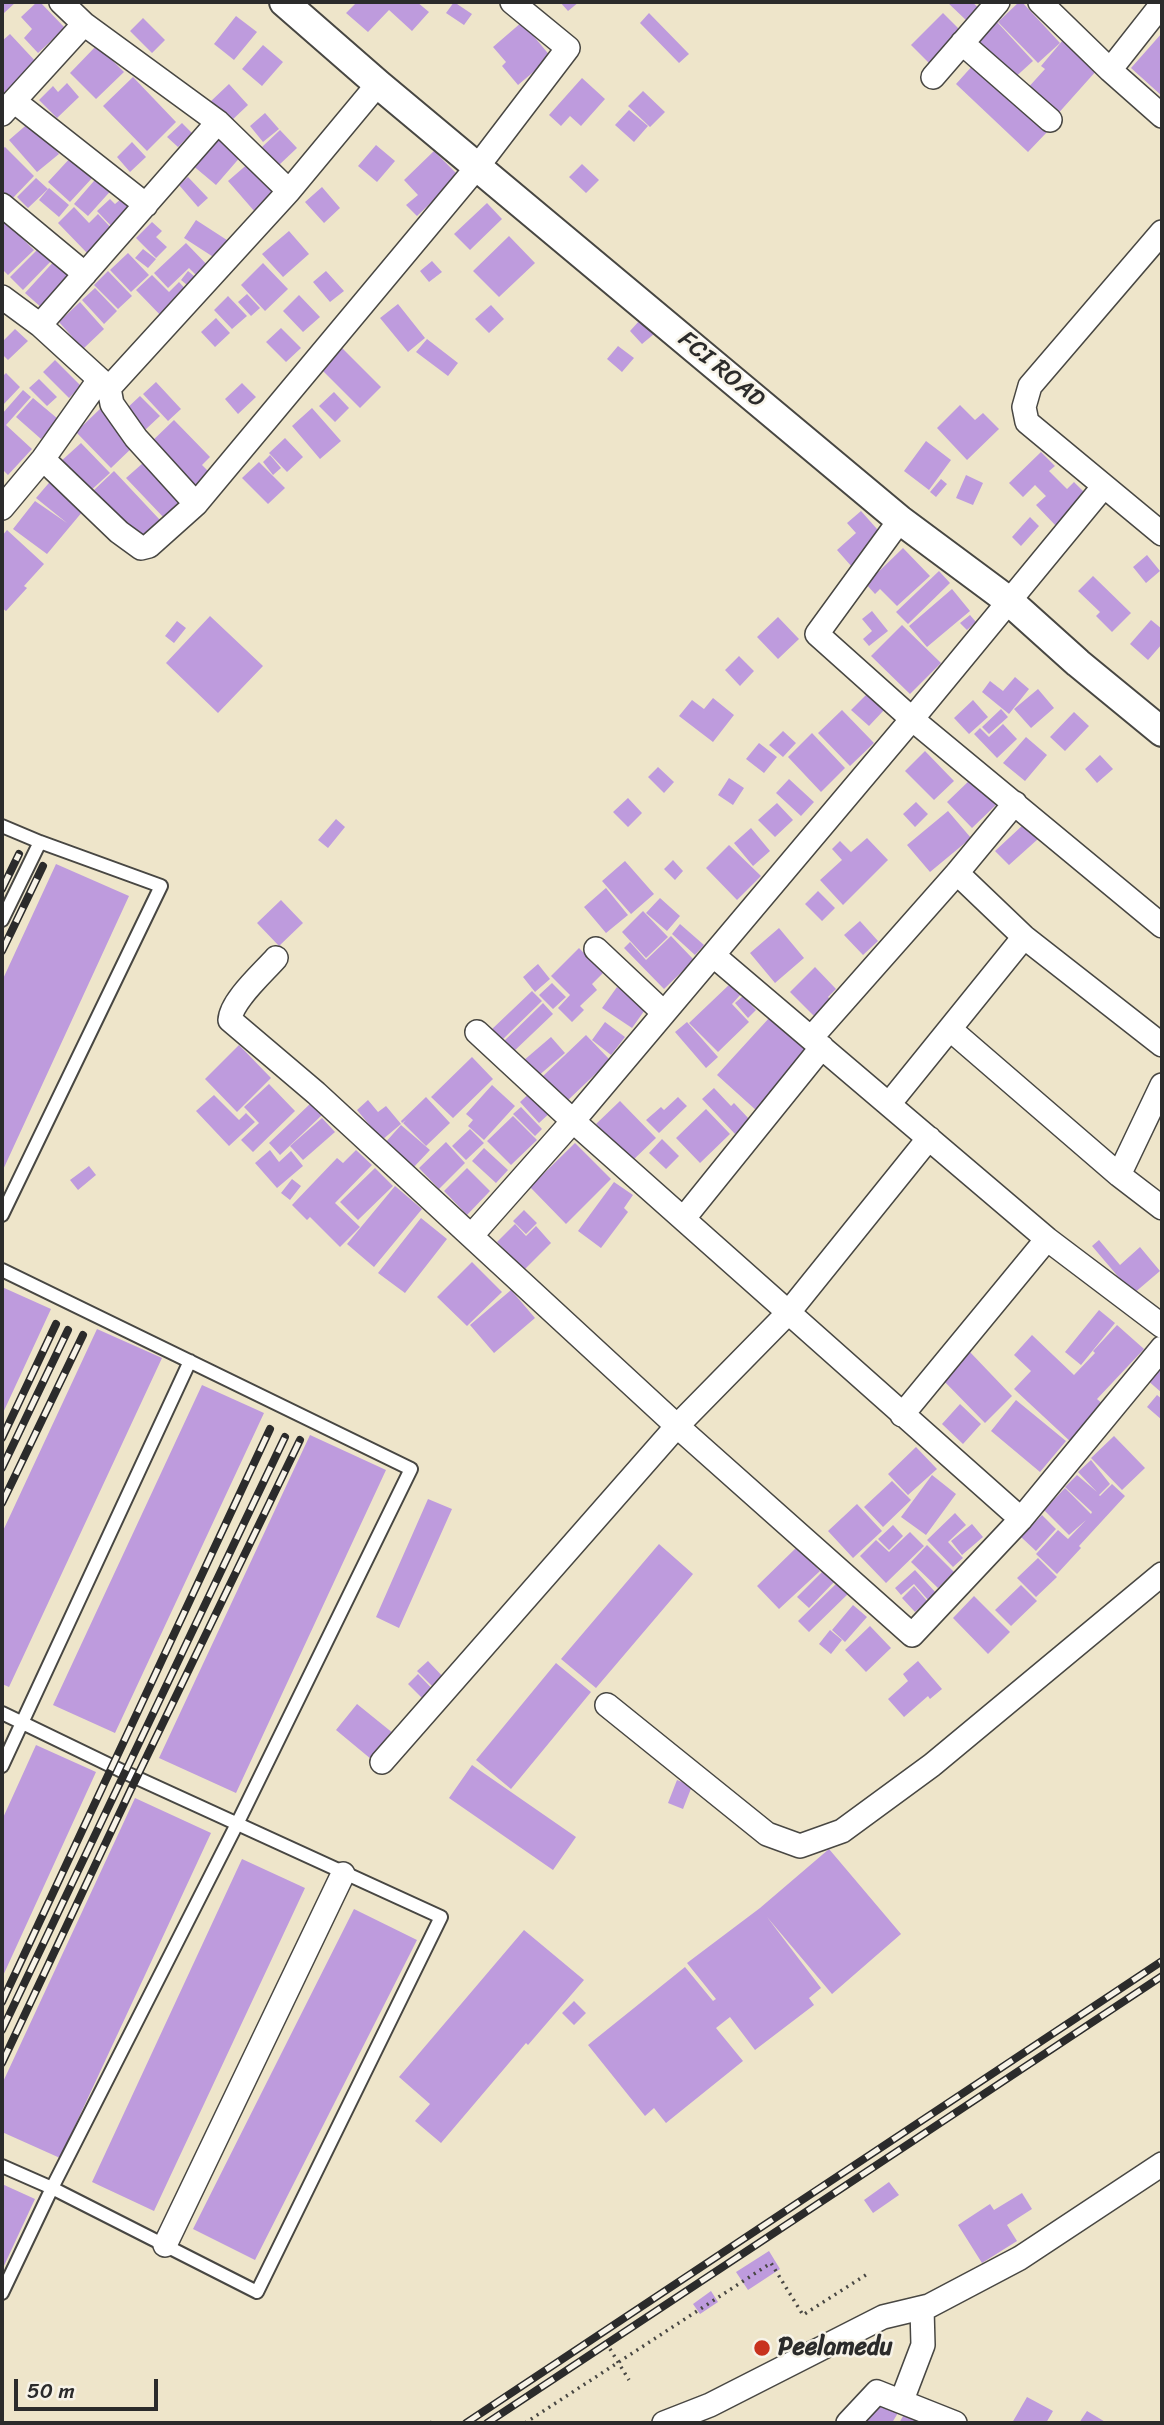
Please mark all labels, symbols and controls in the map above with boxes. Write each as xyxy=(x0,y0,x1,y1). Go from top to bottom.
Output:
street label: FCI ROAD xyxy=(672,326,770,414)
place label: Peelamedu xyxy=(778,2334,892,2362)
marker: Peelamedu xyxy=(752,2338,772,2358)
scale bar xyxy=(18,2366,161,2410)
text: 50 m xyxy=(27,2372,75,2410)

